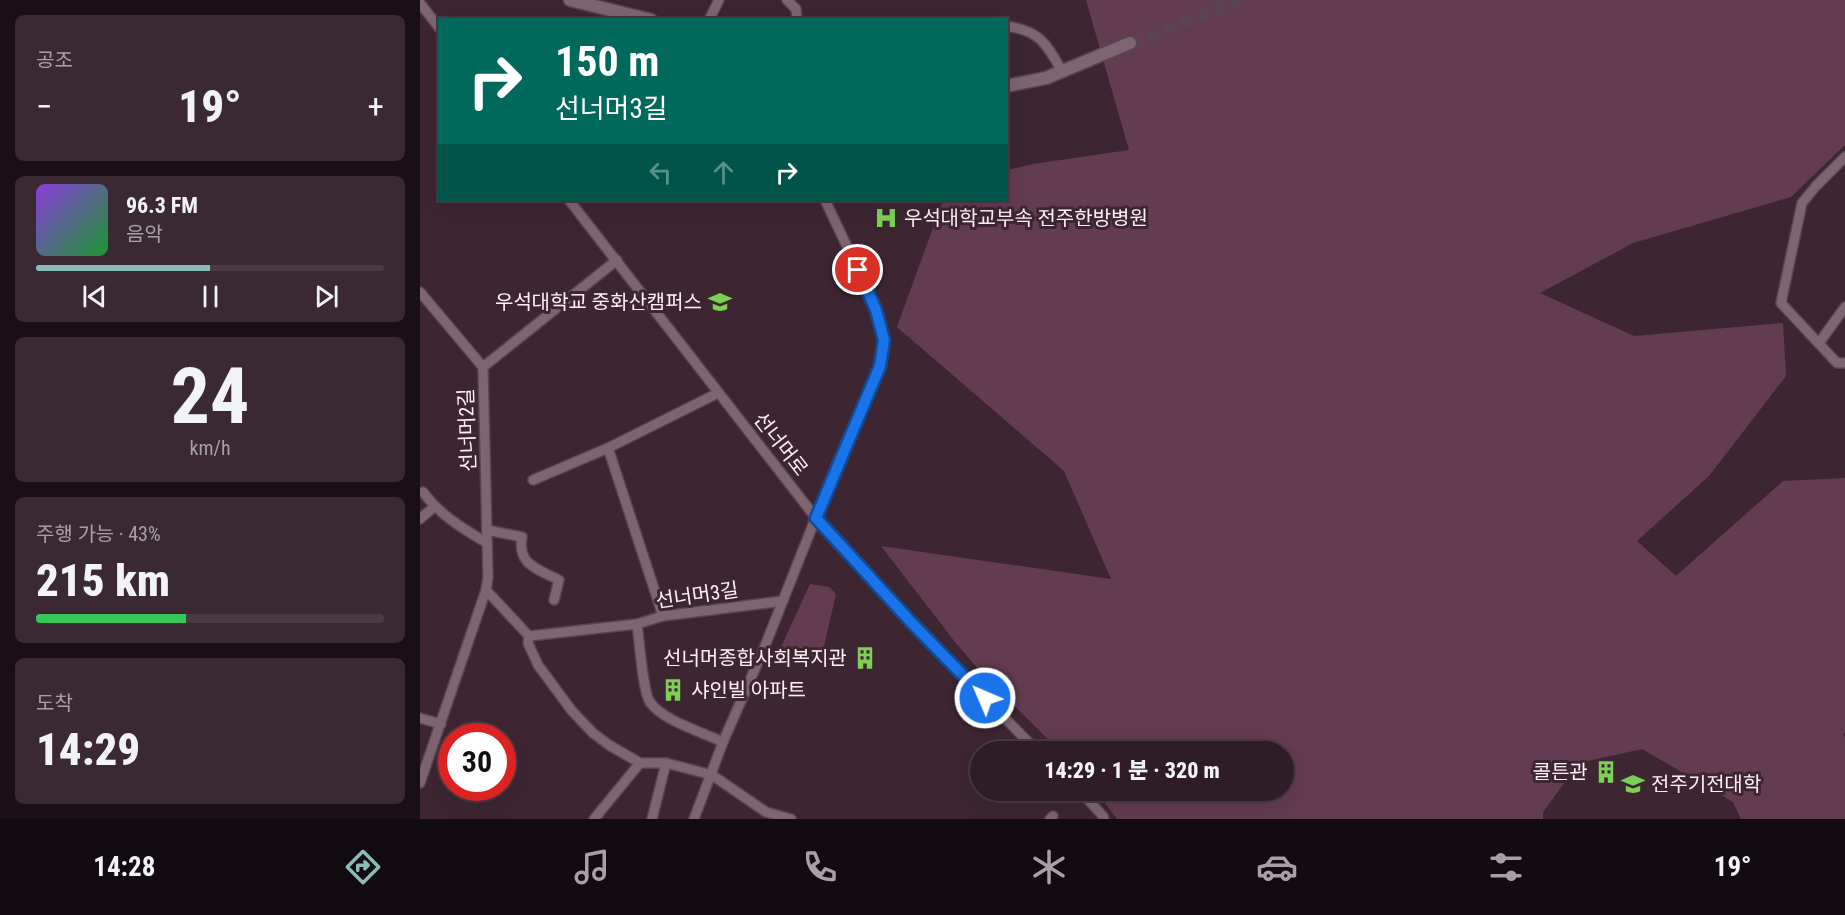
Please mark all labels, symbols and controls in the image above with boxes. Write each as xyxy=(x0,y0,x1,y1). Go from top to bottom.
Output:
text: 150 m xyxy=(555,37,660,86)
icon: right xyxy=(456,42,534,120)
text: 공조 xyxy=(36,48,73,72)
text: 19° xyxy=(178,80,242,133)
text: − xyxy=(36,87,53,126)
text: + xyxy=(368,87,384,126)
text: 선너머3길 xyxy=(555,93,668,125)
icon: left xyxy=(644,156,677,189)
icon: ahead xyxy=(707,156,740,189)
icon: right xyxy=(770,156,803,189)
text: 96.3 FM xyxy=(126,193,198,218)
hospital icon: 우석대학교부속 전주한방병원 xyxy=(873,205,899,231)
place label: 우석대학교부속 전주한방병원 xyxy=(904,206,1148,230)
text: 음악 xyxy=(126,222,163,246)
pin xyxy=(832,244,883,295)
icon: arrive xyxy=(841,253,874,286)
icon: previous xyxy=(78,280,111,313)
icon: pause xyxy=(194,280,227,313)
icon: next xyxy=(310,280,343,313)
school or university icon: 우석대학교 중화산캠퍼스 xyxy=(707,289,733,315)
place label: 우석대학교 중화산캠퍼스 xyxy=(495,290,702,314)
text: 24 xyxy=(171,351,249,442)
street label: 선너머2길 xyxy=(454,388,480,472)
street label: 선너머로 xyxy=(749,408,813,480)
text: km/h xyxy=(189,436,231,460)
text: 주행 가능 · 43% xyxy=(36,522,161,546)
text: 215 km xyxy=(36,554,170,607)
street label: 선너머3길 xyxy=(654,577,740,613)
building icon: 선너머종합사회복지관 xyxy=(852,645,878,671)
place label: 선너머종합사회복지관 xyxy=(663,646,847,670)
position arrow xyxy=(953,666,1017,730)
building icon: 샤인빌 아파트 xyxy=(660,677,686,703)
place label: 샤인빌 아파트 xyxy=(691,678,806,702)
text: 도착 xyxy=(36,691,73,715)
text: 14:29 xyxy=(36,723,140,776)
speed limit sign: 30 xyxy=(438,723,516,801)
text: 14:29 · 1 분 · 320 m xyxy=(1044,758,1220,783)
building icon: 콜튼관 xyxy=(1593,759,1619,785)
place label: 콜튼관 xyxy=(1533,760,1588,784)
school or university icon: 전주기전대학 xyxy=(1620,771,1646,797)
place label: 전주기전대학 xyxy=(1651,772,1761,796)
icon: directions xyxy=(342,846,384,888)
icon: music xyxy=(571,846,613,888)
icon: phone xyxy=(799,846,841,888)
icon: climate xyxy=(1028,846,1070,888)
icon: car xyxy=(1256,846,1298,888)
icon: filters xyxy=(1485,846,1527,888)
text: 14:28 xyxy=(93,851,155,883)
text: 19° xyxy=(1714,851,1752,883)

